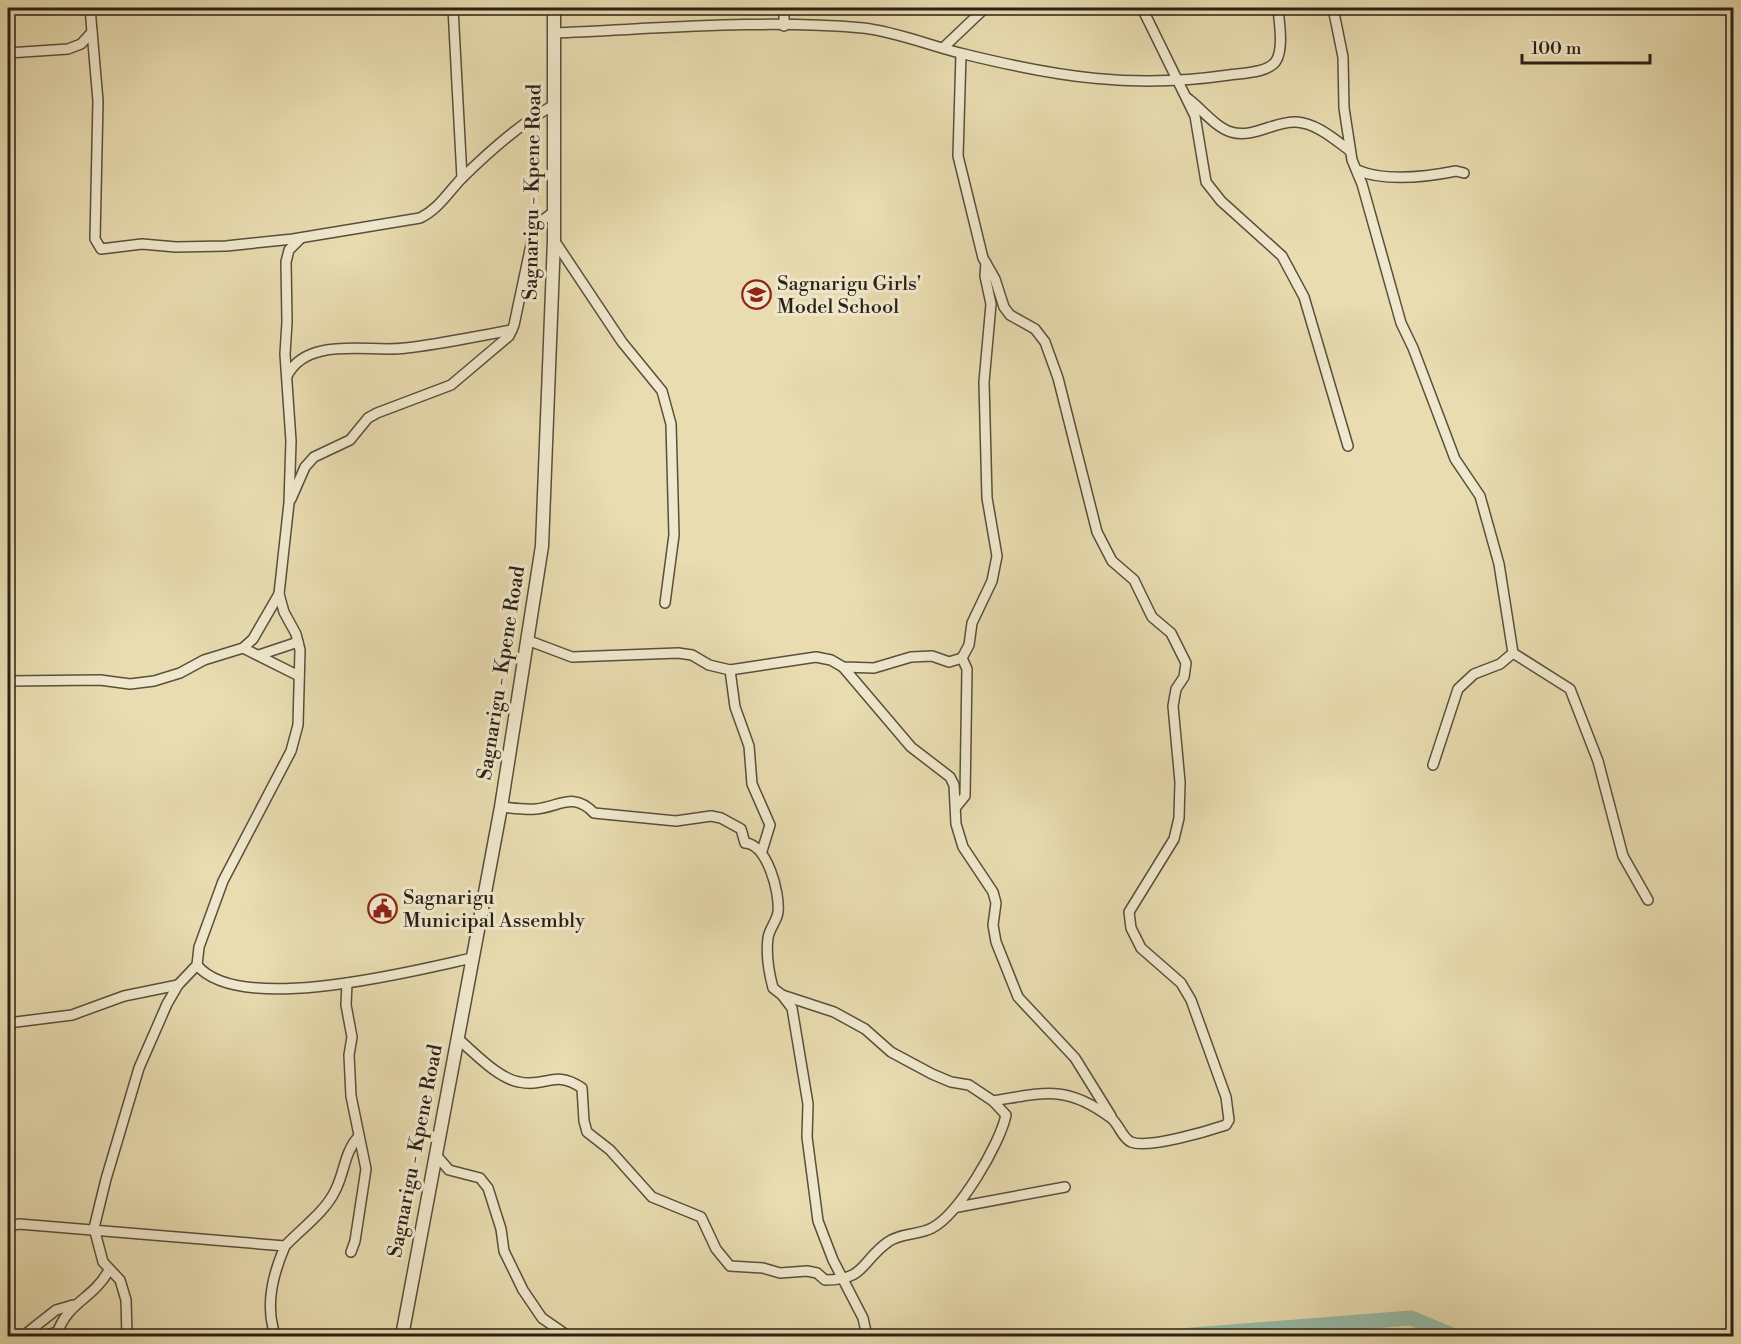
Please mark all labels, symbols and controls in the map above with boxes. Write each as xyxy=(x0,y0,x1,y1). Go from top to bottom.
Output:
scale bar xyxy=(1522,27,1650,65)
text: 100 m xyxy=(1531,37,1582,60)
street label: Sagnarigu - Kpene Road xyxy=(519,83,547,300)
place label: Sagnarigu Girls' Model School xyxy=(777,272,921,320)
school or university icon: Sagnarigu Girls' Model School xyxy=(740,279,772,311)
street label: Sagnarigu - Kpene Road xyxy=(473,564,531,782)
place label: Sagnarigu Municipal Assembly xyxy=(403,886,585,934)
public building icon: Sagnarigu Municipal Assembly xyxy=(366,893,398,925)
street label: Sagnarigu - Kpene Road xyxy=(383,1042,449,1260)

